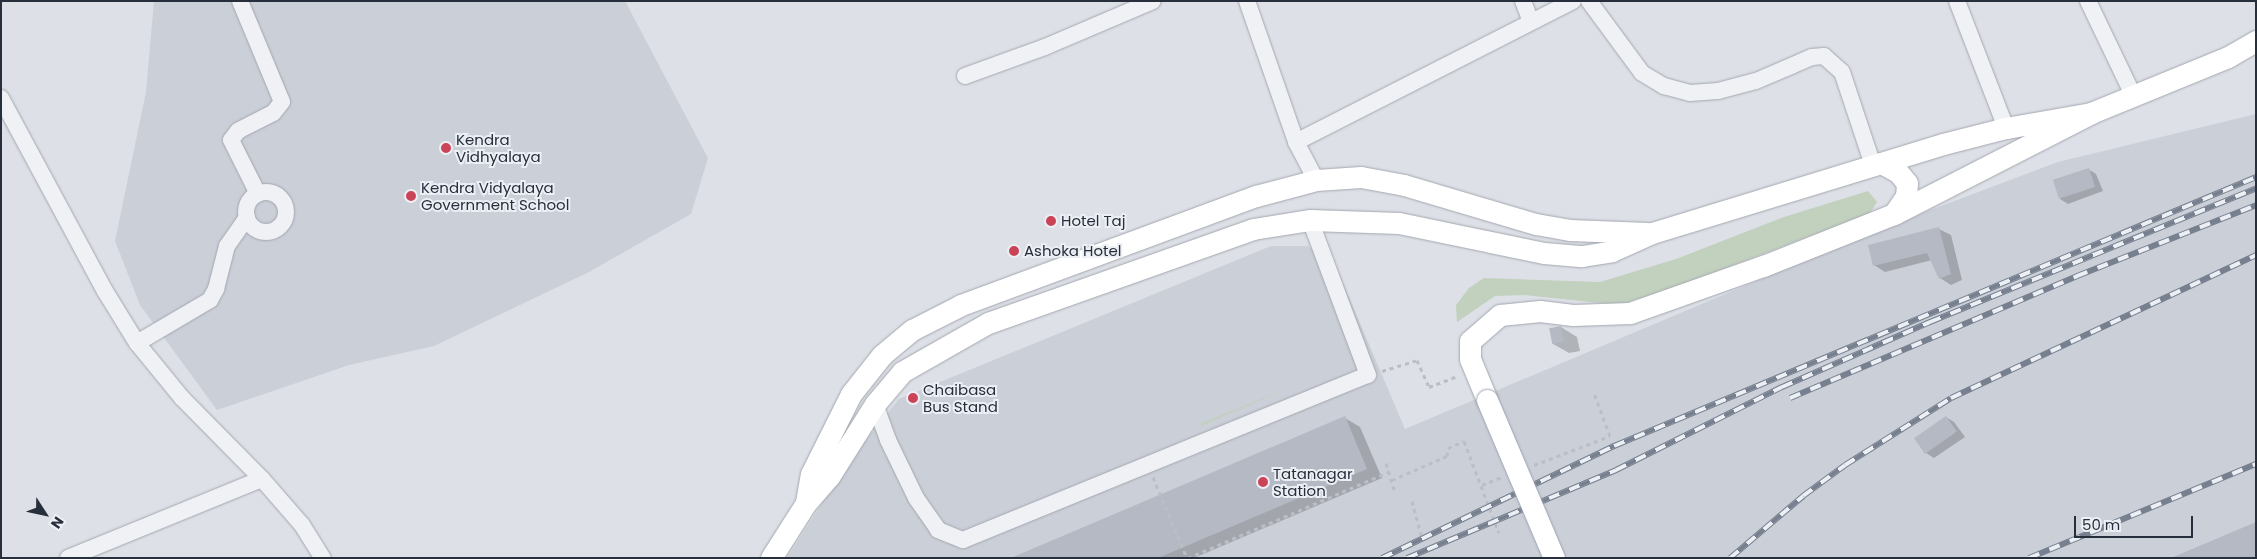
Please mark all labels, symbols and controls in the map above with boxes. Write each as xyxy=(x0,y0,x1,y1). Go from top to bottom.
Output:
place label: Kendra Vidhyalaya xyxy=(456,130,541,165)
marker: Kendra Vidhyalaya xyxy=(440,142,452,154)
place label: Kendra Vidyalaya Government School xyxy=(421,178,569,213)
marker: Kendra Vidyalaya Government School xyxy=(405,190,417,202)
place label: Hotel Taj xyxy=(1061,212,1125,230)
marker: Hotel Taj xyxy=(1045,215,1057,227)
place label: Ashoka Hotel xyxy=(1024,242,1121,260)
marker: Ashoka Hotel xyxy=(1008,245,1020,257)
place label: Chaibasa Bus Stand xyxy=(923,380,998,415)
marker: Chaibasa Bus Stand xyxy=(907,392,919,404)
place label: Tatanagar Station xyxy=(1273,464,1352,499)
marker: Tatanagar Station xyxy=(1257,476,1269,488)
north arrow xyxy=(20,489,70,539)
scale bar xyxy=(2077,506,2196,538)
text: N xyxy=(46,513,68,533)
text: 50 m xyxy=(2082,514,2120,535)

